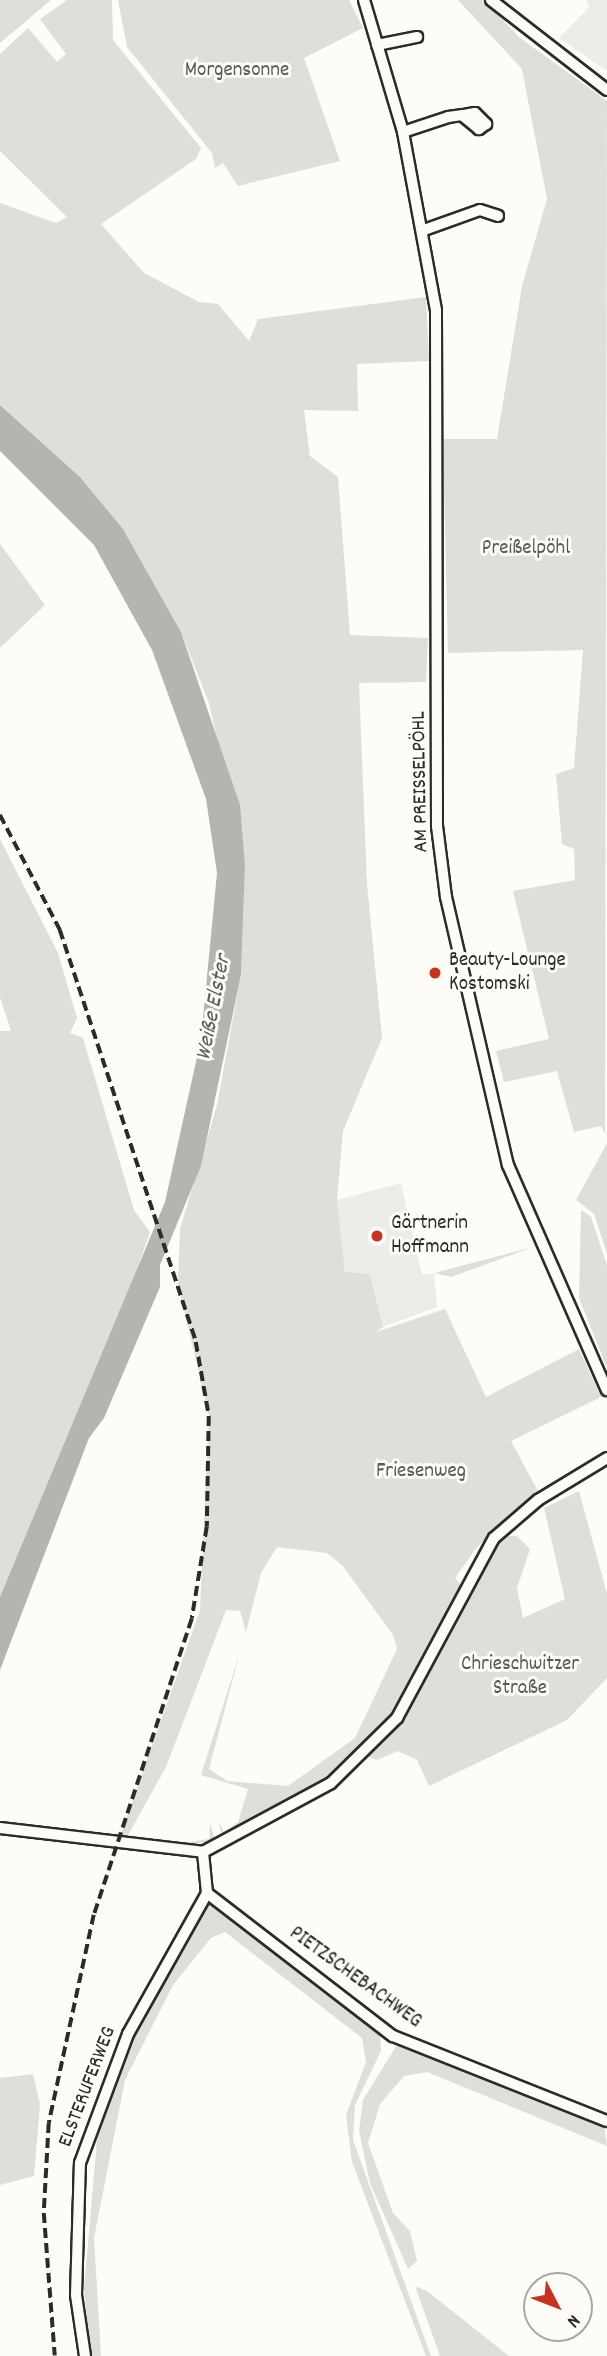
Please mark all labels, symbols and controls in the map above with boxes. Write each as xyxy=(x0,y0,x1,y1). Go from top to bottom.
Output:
park label: Morgensonne xyxy=(185,58,289,84)
park label: Preißelpöhl xyxy=(482,536,570,562)
street label: AM PREISSELPÖHL xyxy=(407,711,435,853)
place label: Beauty-Lounge Kostomski xyxy=(449,948,566,998)
water label: Weiße Elster xyxy=(191,953,239,1063)
marker: Beauty-Lounge Kostomski xyxy=(427,965,443,981)
place label: Gärtnerin Hoffmann xyxy=(391,1211,469,1261)
marker: Gärtnerin Hoffmann xyxy=(369,1228,385,1244)
park label: Friesenweg xyxy=(376,1459,466,1485)
park label: Chrieschwitzer Straße xyxy=(461,1652,579,1702)
street label: PIETZSCHEBACHWEG xyxy=(284,1921,426,2035)
street label: ELSTERUFERWEG xyxy=(53,2023,123,2151)
north arrow xyxy=(523,2272,593,2342)
text: N xyxy=(559,2308,586,2333)

